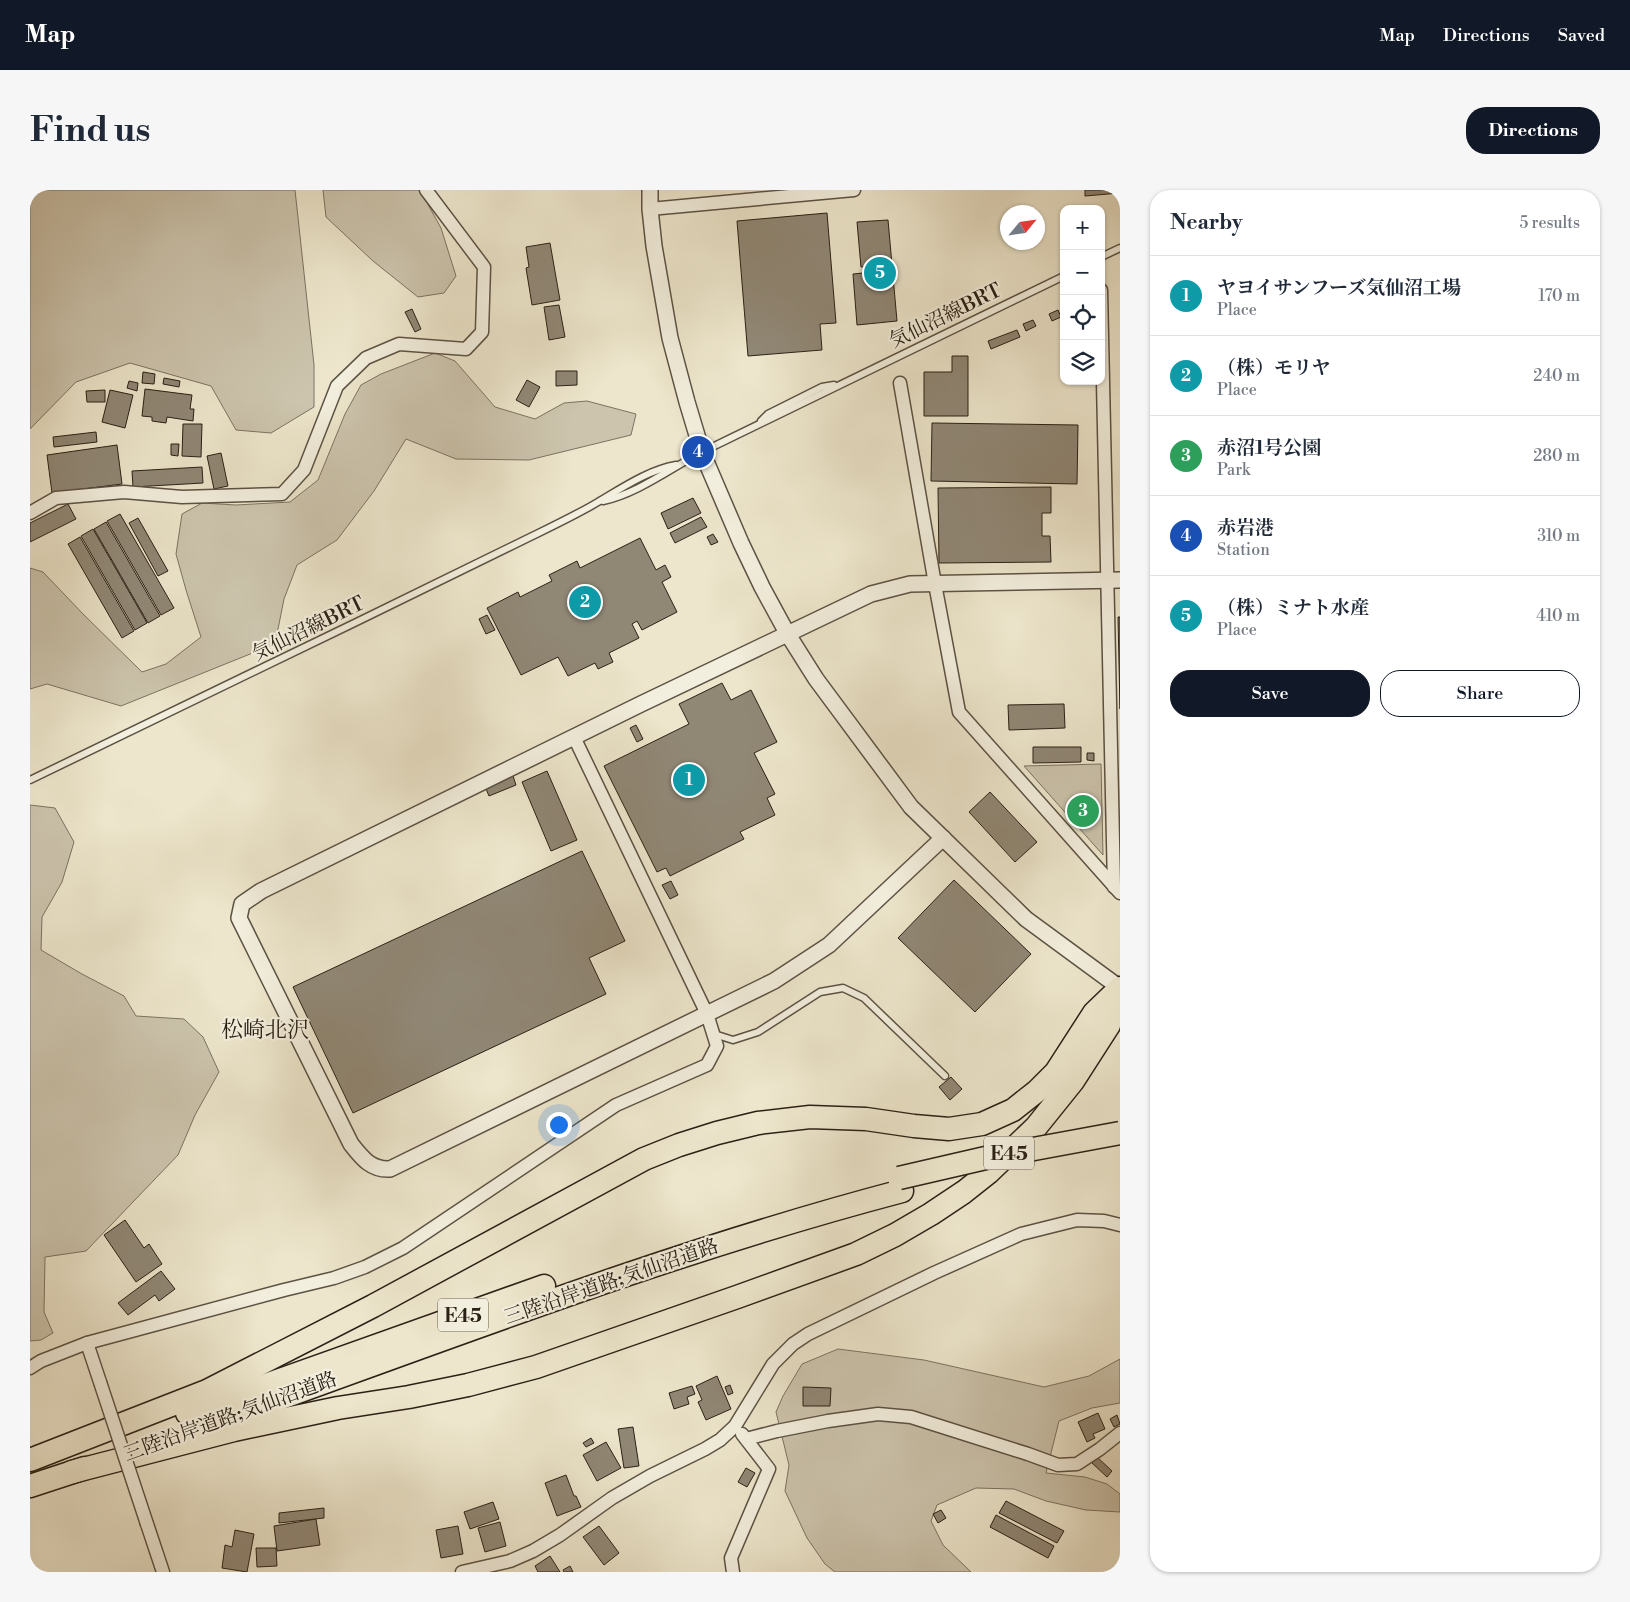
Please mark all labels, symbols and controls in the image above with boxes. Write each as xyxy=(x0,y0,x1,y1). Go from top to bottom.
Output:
text: Map xyxy=(25,20,75,50)
text: Map xyxy=(1379,24,1415,47)
text: Directions xyxy=(1443,24,1530,47)
text: Saved xyxy=(1558,24,1605,47)
button: Directions xyxy=(1466,107,1600,154)
text: Find us xyxy=(30,109,150,152)
north arrow xyxy=(1000,205,1045,250)
map controls xyxy=(1060,205,1105,385)
button: + xyxy=(1060,205,1105,250)
text: Nearby xyxy=(1170,210,1243,236)
text: 5 results xyxy=(1519,213,1580,233)
button: − xyxy=(1060,250,1105,295)
pin: 5 xyxy=(864,254,896,292)
text: ヤヨイサンフーズ気仙沼工場 xyxy=(1217,276,1461,300)
street label: 気仙沼線BRT xyxy=(885,278,1006,354)
text: 1 xyxy=(1182,286,1190,306)
text: 170 m xyxy=(1538,286,1580,306)
button: locate xyxy=(1060,295,1105,340)
text: Place xyxy=(1217,300,1257,320)
button: layers xyxy=(1060,340,1105,385)
text: （株）モリヤ xyxy=(1217,356,1331,380)
text: 2 xyxy=(1181,366,1191,386)
text: 240 m xyxy=(1533,366,1580,386)
text: Place xyxy=(1217,380,1257,400)
pin: 4 xyxy=(682,433,714,471)
text: 赤沼1号公園 xyxy=(1217,436,1321,460)
text: 3 xyxy=(1181,446,1191,466)
text: 280 m xyxy=(1533,446,1580,466)
text: Park xyxy=(1217,460,1250,480)
text: 赤岩港 xyxy=(1217,516,1274,540)
text: 4 xyxy=(1181,526,1191,546)
text: 310 m xyxy=(1537,526,1580,546)
text: Station xyxy=(1217,540,1270,560)
pin: 2 xyxy=(569,583,601,621)
street label: 気仙沼線BRT xyxy=(248,591,369,667)
text: （株）ミナト水産 xyxy=(1217,596,1369,620)
text: 5 xyxy=(1181,606,1191,626)
text: 410 m xyxy=(1536,606,1580,626)
text: Place xyxy=(1217,620,1257,640)
button: Save xyxy=(1170,670,1370,717)
button: Share xyxy=(1380,670,1580,717)
pin: 1 xyxy=(673,761,705,799)
pin: 3 xyxy=(1067,792,1099,830)
district label: 松崎北沢 xyxy=(221,1017,309,1044)
your location xyxy=(546,1112,572,1138)
road number: E45 xyxy=(984,1136,1034,1170)
street label: 三陸沿岸道路;気仙沼道路 xyxy=(501,1234,722,1331)
road number: E45 xyxy=(438,1298,488,1332)
street label: 三陸沿岸道路;気仙沼道路 xyxy=(120,1367,341,1468)

